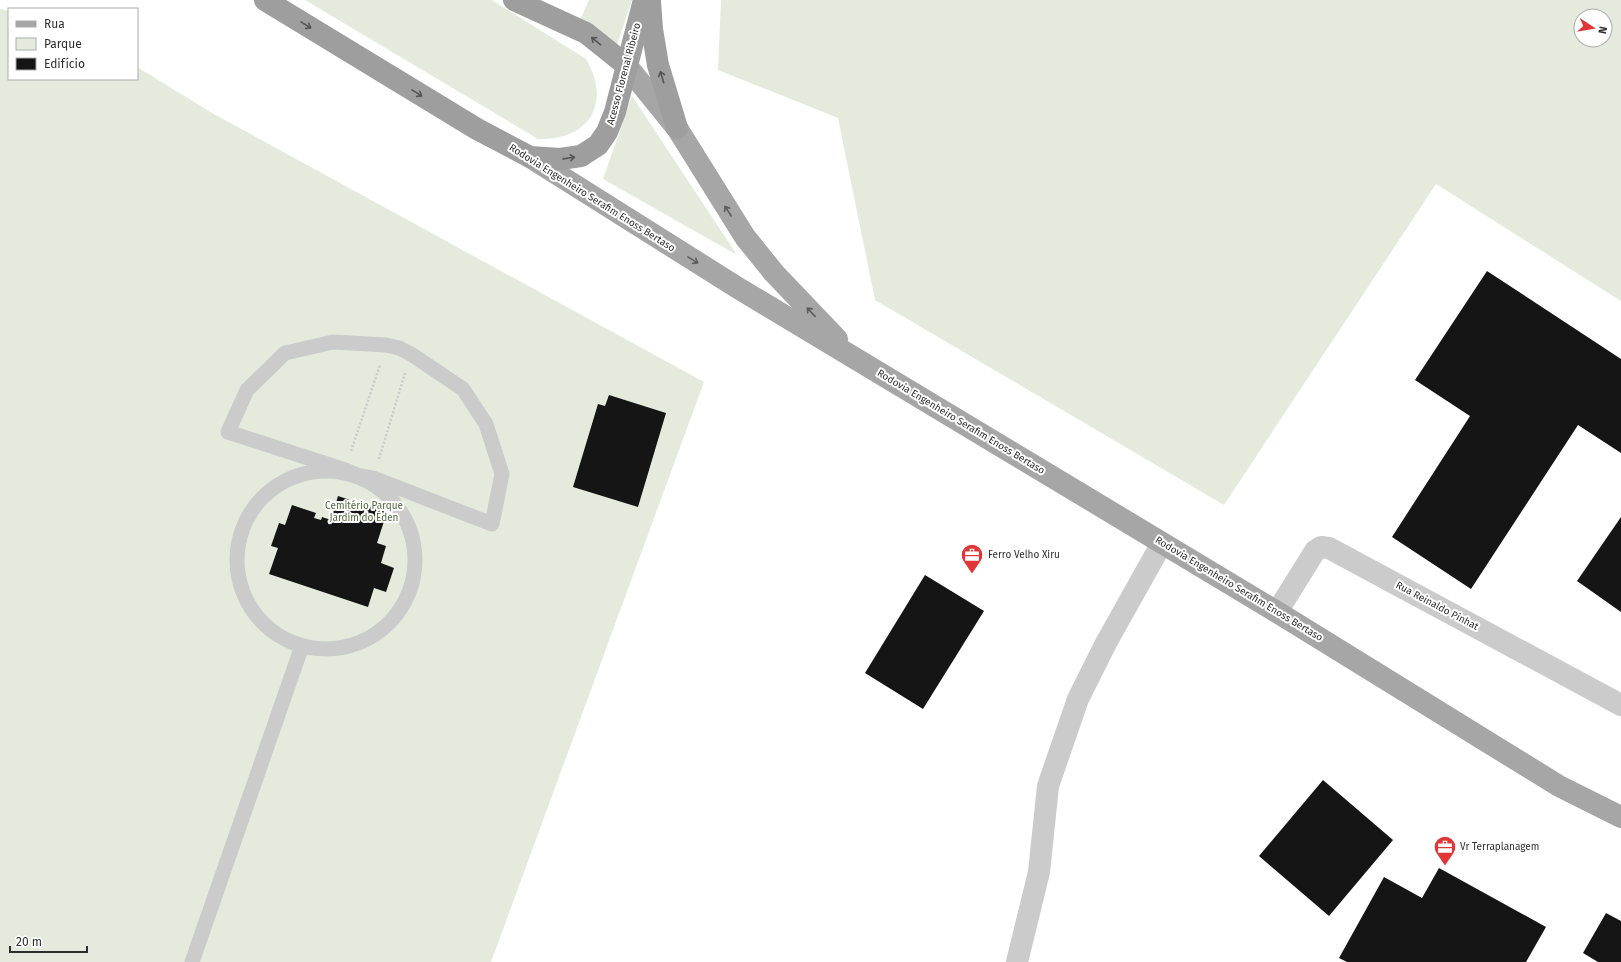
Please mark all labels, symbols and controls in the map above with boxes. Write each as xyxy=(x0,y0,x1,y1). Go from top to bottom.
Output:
legend xyxy=(8,8,138,80)
north arrow xyxy=(1573,8,1613,48)
text: Rua xyxy=(44,17,65,31)
one-way arrow xyxy=(301,21,312,29)
street label: Acesso Florenal Ribeiro xyxy=(605,21,643,126)
text: N xyxy=(1595,25,1609,35)
text: Parque xyxy=(44,37,82,51)
one-way arrow xyxy=(591,37,601,46)
text: Edifício xyxy=(44,57,85,71)
one-way arrow xyxy=(658,71,665,84)
one-way arrow xyxy=(411,89,422,97)
street label: Rodovia Engenheiro Serafim Enoss Bertaso xyxy=(507,142,677,254)
one-way arrow xyxy=(562,154,575,162)
one-way arrow xyxy=(724,206,732,217)
one-way arrow xyxy=(687,256,698,264)
one-way arrow xyxy=(806,306,815,317)
street label: Rodovia Engenheiro Serafim Enoss Bertaso xyxy=(875,367,1047,477)
park label: Cemitério Parque Jardim do Éden xyxy=(325,500,403,524)
street label: Rodovia Engenheiro Serafim Enoss Bertaso xyxy=(1153,534,1325,644)
office icon: Ferro Velho Xiru xyxy=(959,542,985,575)
place label: Ferro Velho Xiru xyxy=(988,549,1060,561)
street label: Rua Reinaldo Pinhat xyxy=(1394,579,1481,633)
office icon: Vr Terraplanagem xyxy=(1432,834,1458,867)
place label: Vr Terraplanagem xyxy=(1460,841,1539,853)
scale bar xyxy=(10,928,87,954)
text: 20 m xyxy=(16,935,42,949)

